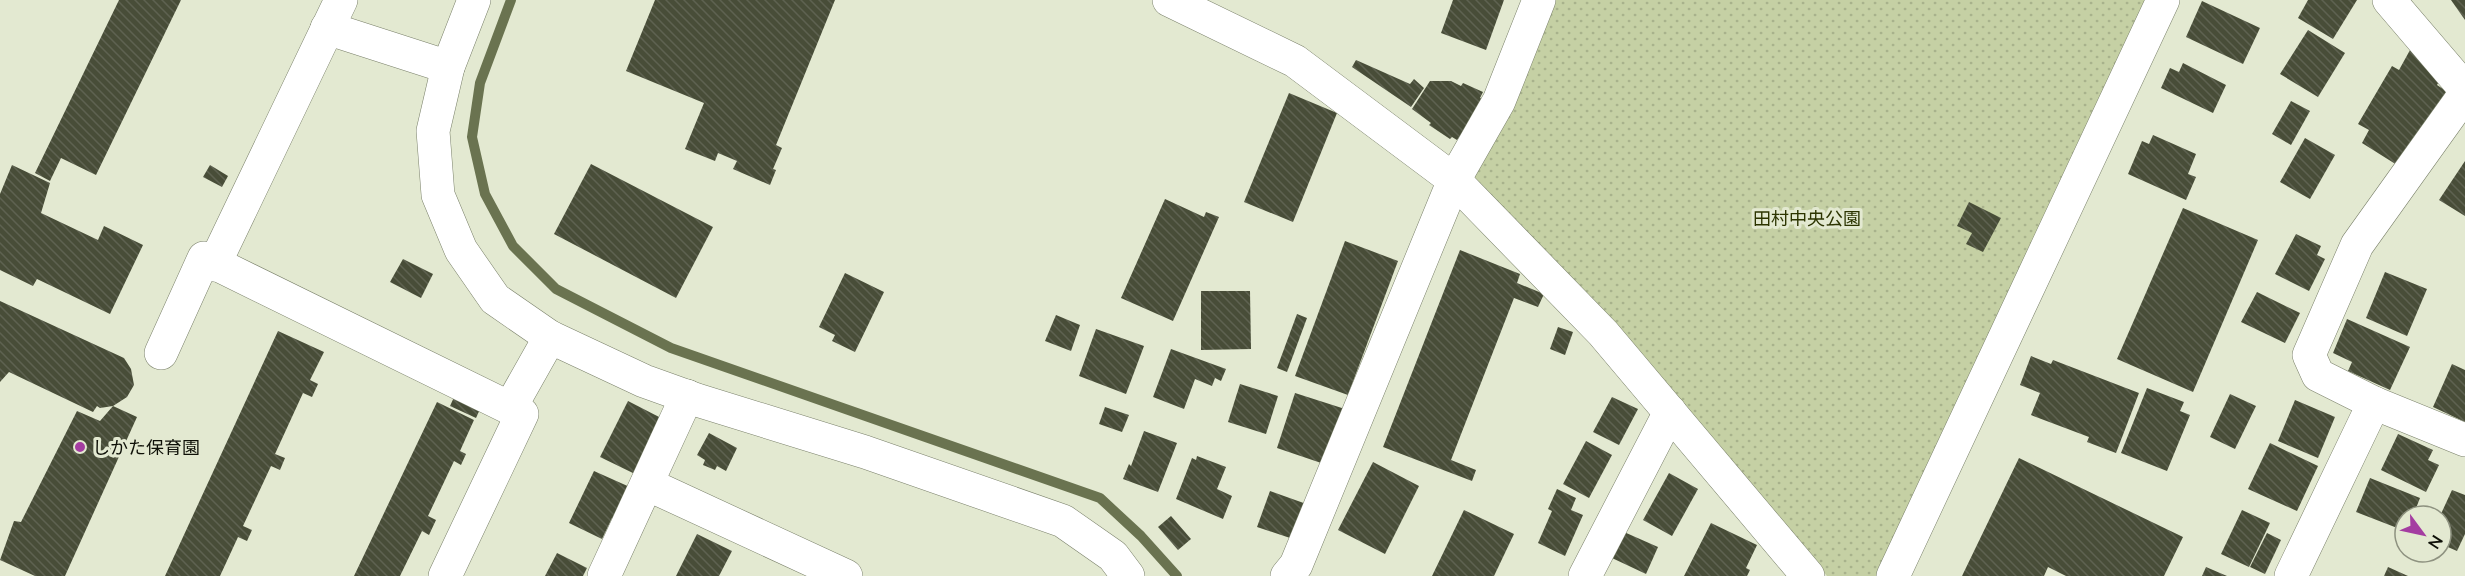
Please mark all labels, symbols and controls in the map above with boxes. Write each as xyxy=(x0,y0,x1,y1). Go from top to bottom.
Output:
park label: 田村中央公園 xyxy=(1753,207,1861,229)
place label: しかた保育園 xyxy=(92,436,200,458)
marker: しかた保育園 xyxy=(73,440,87,454)
north arrow xyxy=(2393,504,2453,564)
text: N xyxy=(2425,532,2447,553)

